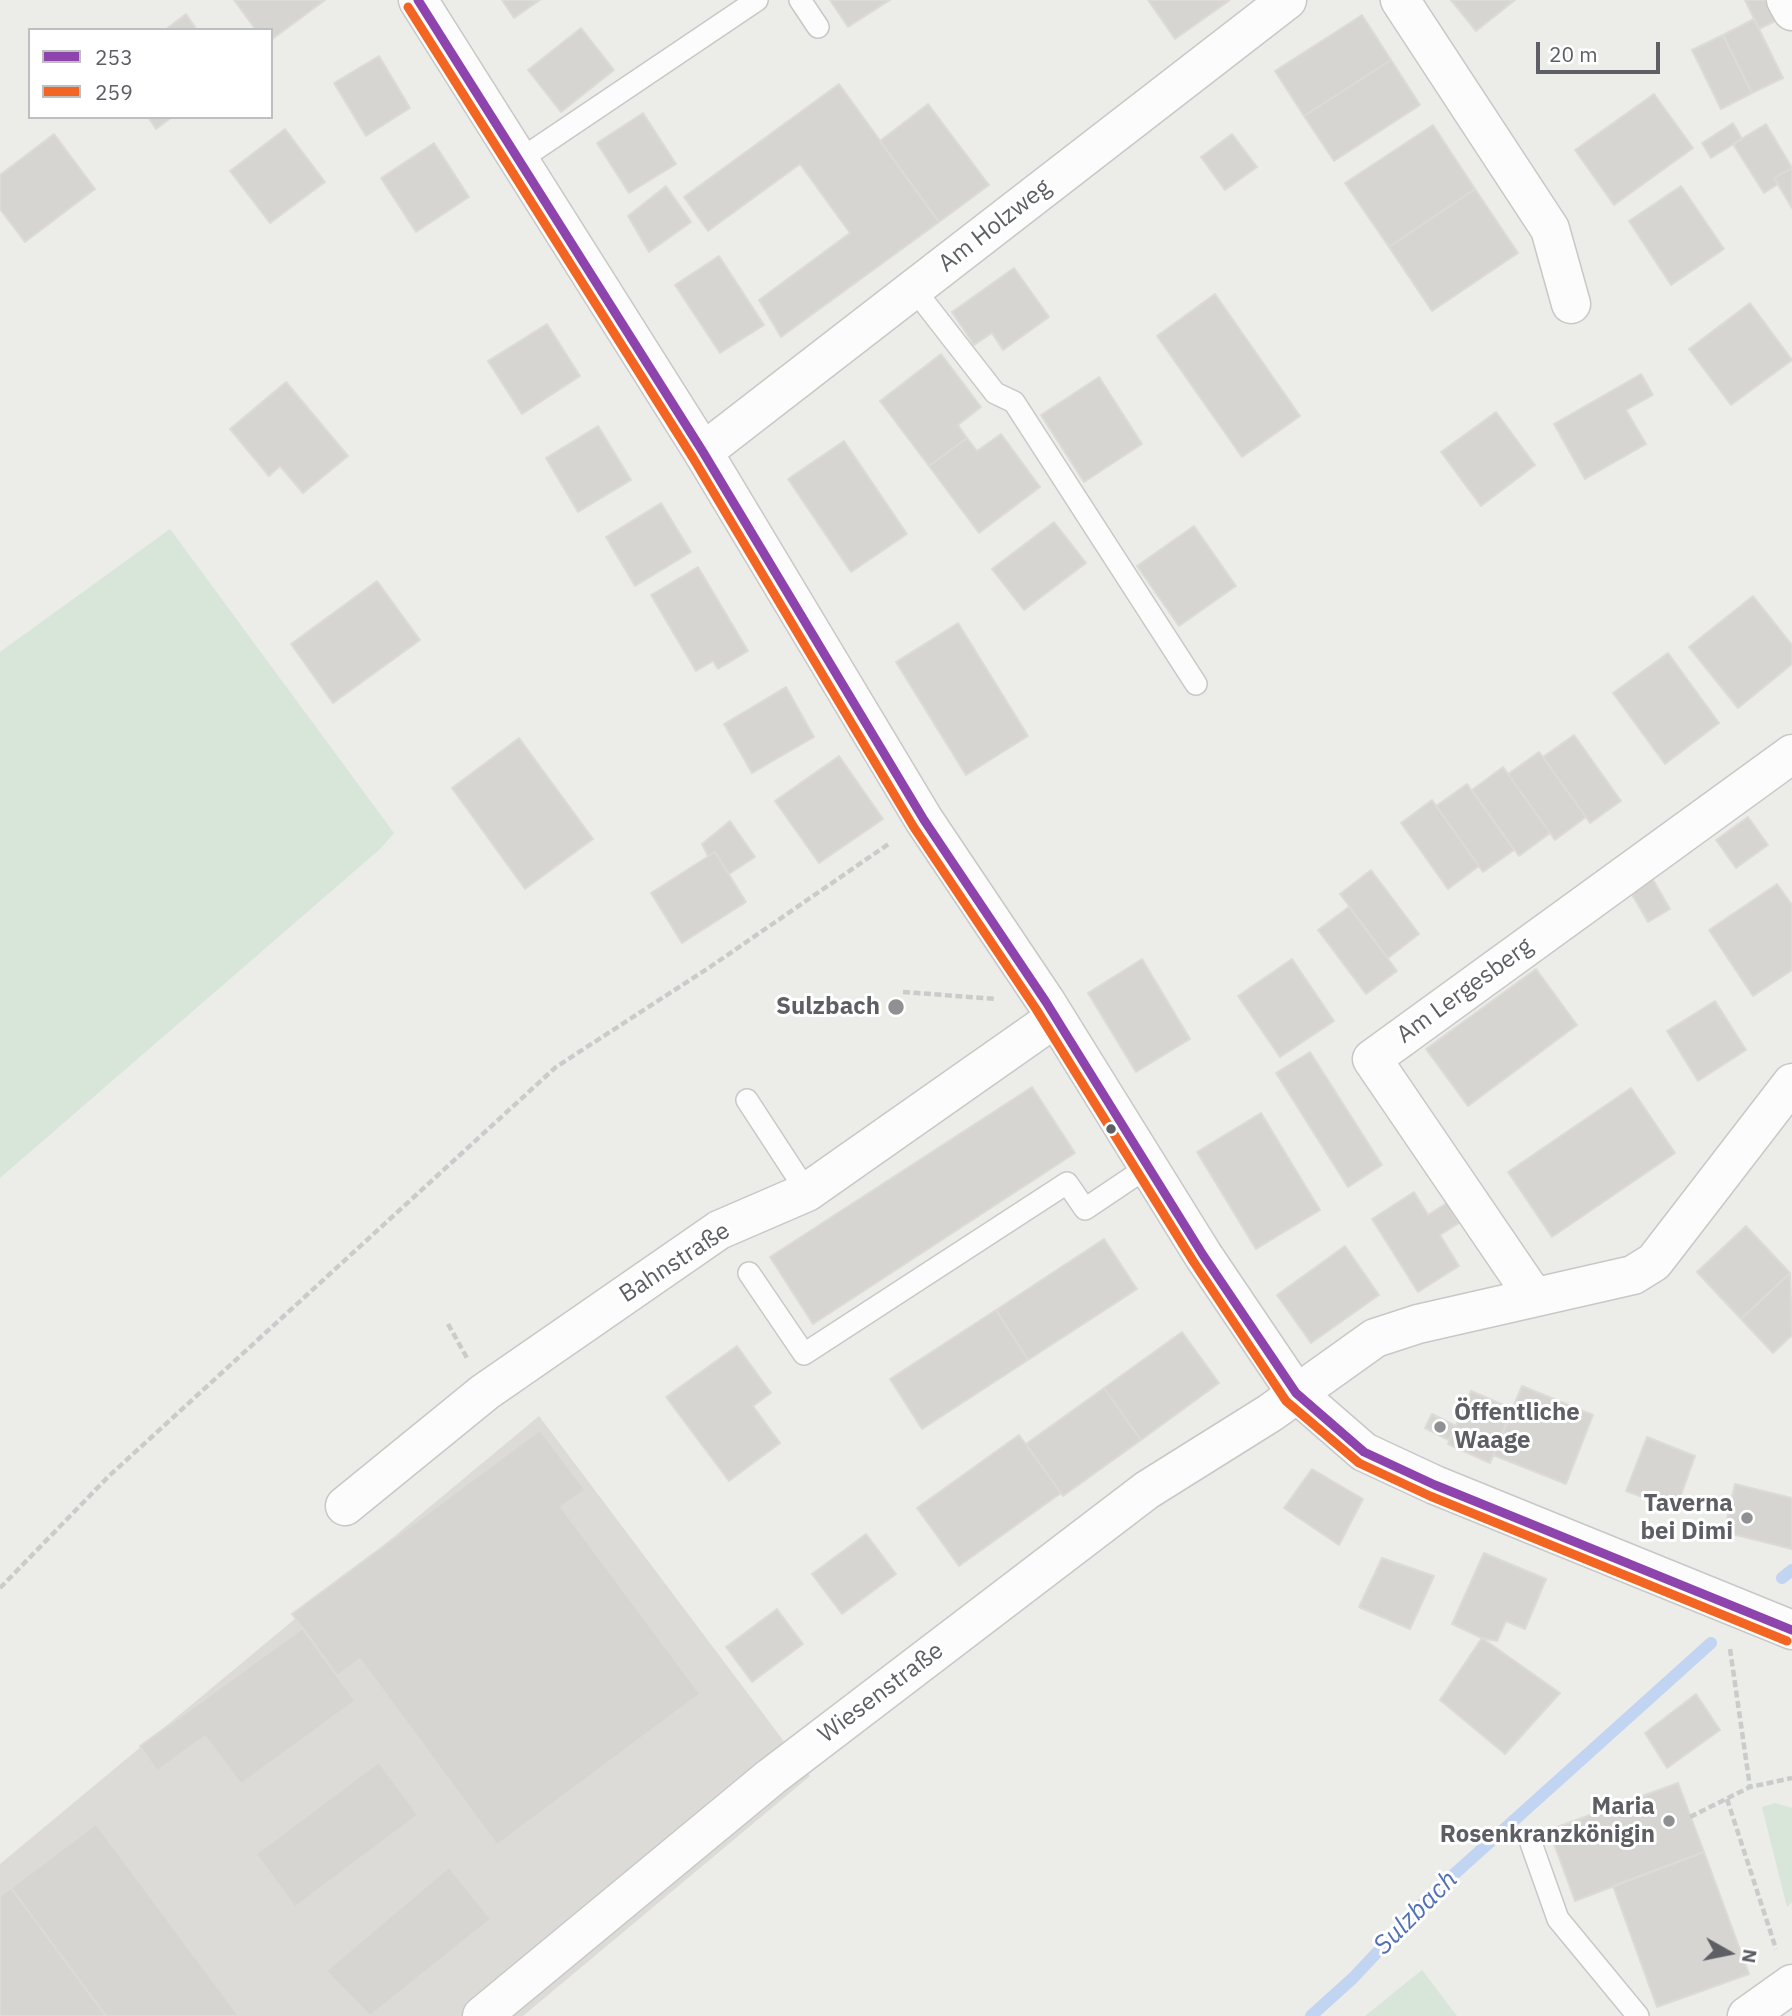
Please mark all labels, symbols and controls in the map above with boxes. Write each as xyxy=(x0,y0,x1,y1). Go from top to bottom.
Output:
legend xyxy=(28,28,273,119)
scale bar xyxy=(1540,28,1664,72)
text: 20 m xyxy=(1549,40,1598,68)
text: 253 xyxy=(95,43,133,71)
text: 259 xyxy=(95,78,133,106)
street label: Am Holzweg xyxy=(933,173,1057,279)
street label: Am Lergesberg xyxy=(1392,932,1538,1050)
place label: Sulzbach xyxy=(776,993,880,1021)
marker: Sulzbach xyxy=(886,997,906,1017)
unlabelled marker xyxy=(1104,1122,1118,1136)
street label: Bahnstraße xyxy=(614,1217,736,1309)
place label: Öffentliche Waage xyxy=(1454,1399,1580,1455)
marker: Öffentliche Waage xyxy=(1432,1419,1448,1435)
place label: Taverna bei Dimi xyxy=(1640,1490,1733,1546)
marker: Taverna bei Dimi xyxy=(1739,1510,1755,1526)
street label: Wiesenstraße xyxy=(813,1637,949,1749)
place label: Maria Rosenkranzkönigin xyxy=(1440,1793,1655,1849)
marker: Maria Rosenkranzkönigin xyxy=(1661,1813,1677,1829)
water label: Sulzbach xyxy=(1368,1865,1464,1961)
north arrow xyxy=(1694,1918,1764,1988)
text: N xyxy=(1737,1948,1763,1965)

